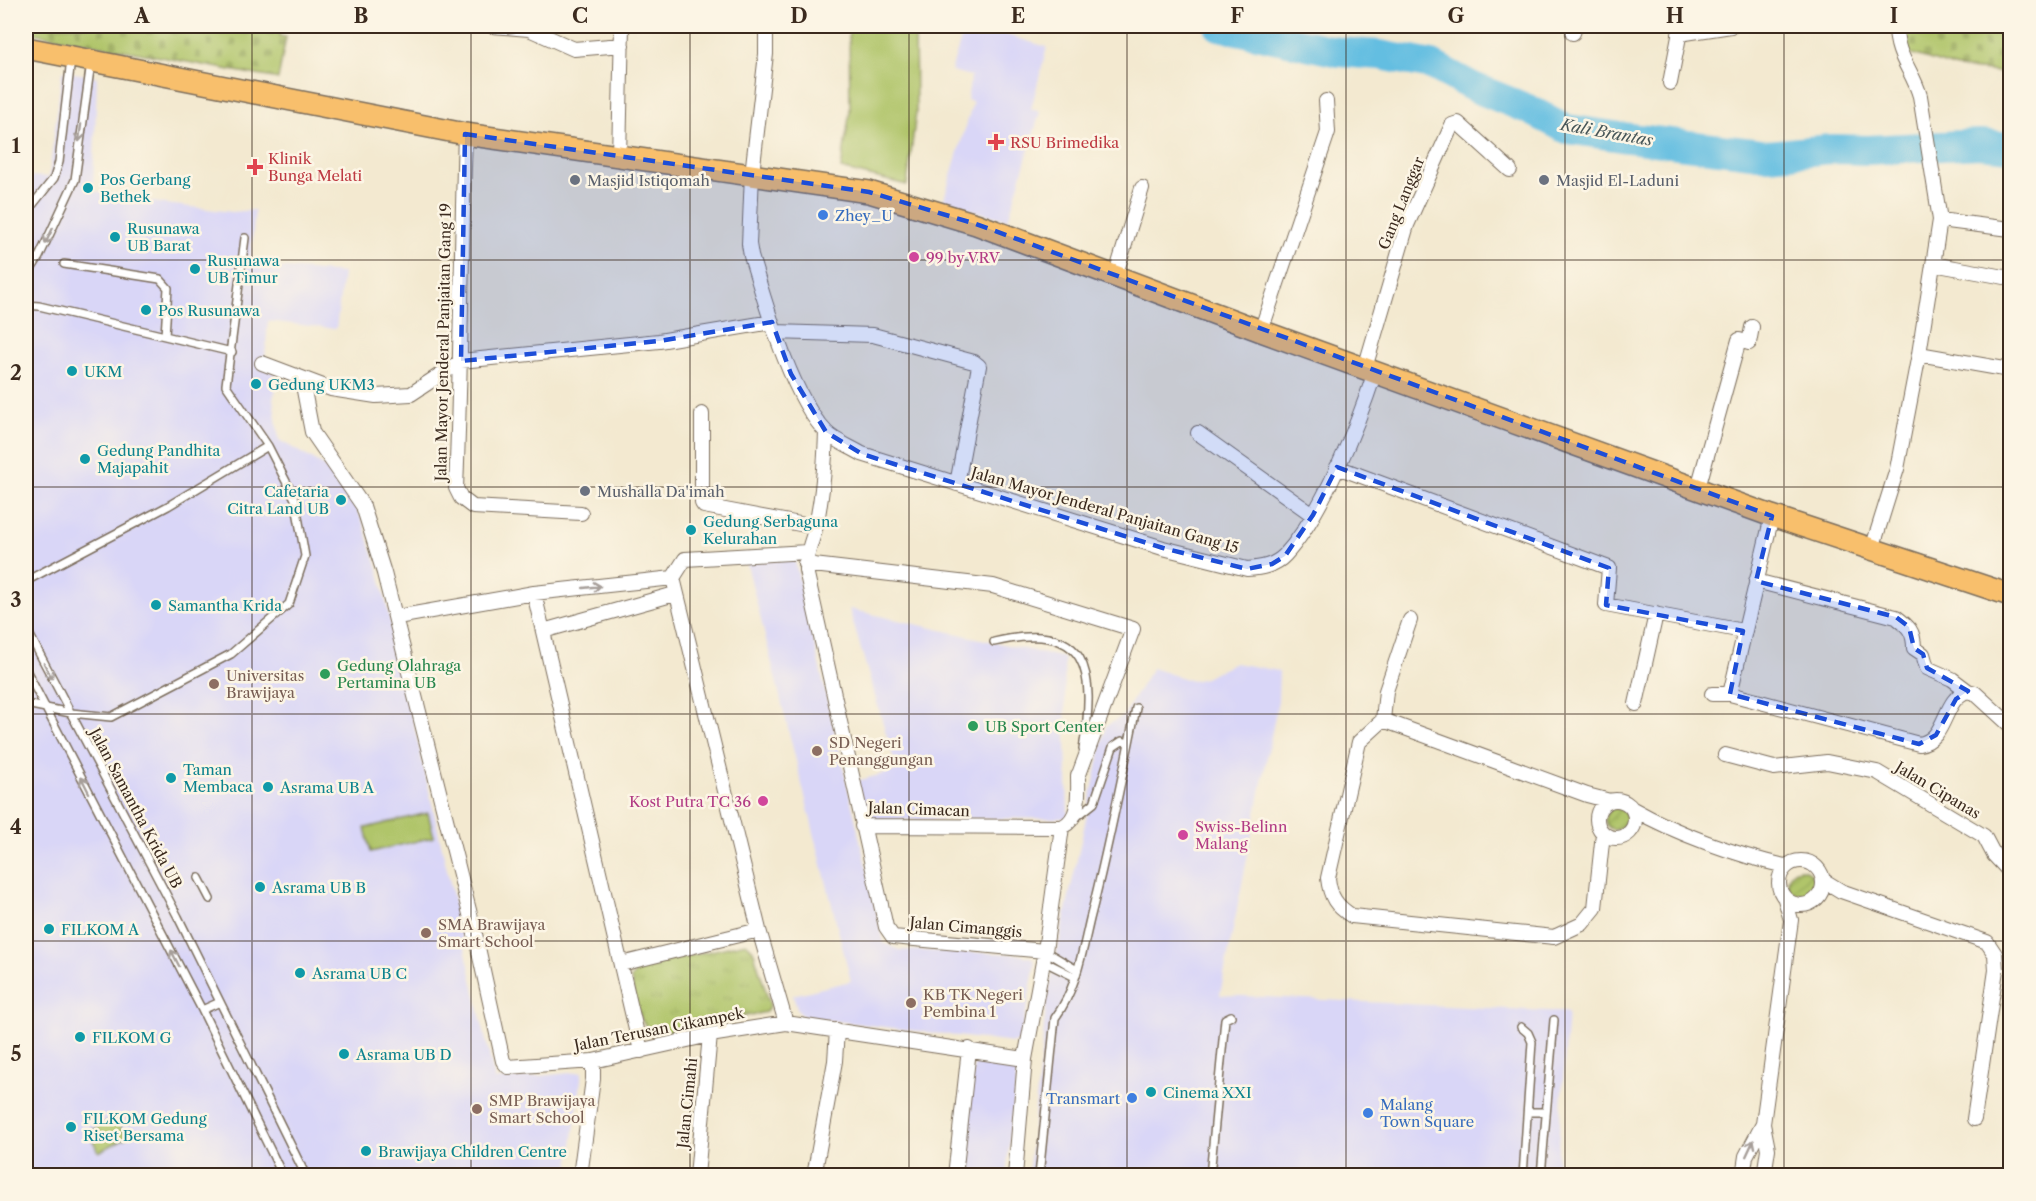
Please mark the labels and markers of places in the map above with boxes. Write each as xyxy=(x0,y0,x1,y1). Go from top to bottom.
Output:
marker: RSU Brimedika xyxy=(987,133,1005,151)
place label: RSU Brimedika xyxy=(1010,133,1119,152)
place label: Klinik Bunga Melati xyxy=(268,149,363,185)
marker: Klinik Bunga Melati xyxy=(246,158,264,176)
place label: Pos Gerbang Bethek xyxy=(100,170,190,206)
place label: Masjid Istiqomah xyxy=(587,171,710,190)
place label: Masjid El-Laduni xyxy=(1556,171,1679,190)
marker: Masjid Istiqomah xyxy=(568,173,582,187)
marker: Masjid El-Laduni xyxy=(1537,173,1551,187)
marker: Pos Gerbang Bethek xyxy=(81,181,95,195)
place label: Zhey_U xyxy=(835,206,893,225)
marker: Zhey_U xyxy=(816,208,830,222)
place label: Rusunawa UB Barat xyxy=(127,219,200,255)
marker: Rusunawa UB Barat xyxy=(108,230,122,244)
place label: 99 by VRV xyxy=(926,248,1001,267)
marker: 99 by VRV xyxy=(907,250,921,264)
place label: Rusunawa UB Timur xyxy=(207,251,280,287)
marker: Rusunawa UB Timur xyxy=(188,262,202,276)
place label: Pos Rusunawa xyxy=(158,301,260,320)
marker: Pos Rusunawa xyxy=(139,303,153,317)
place label: UKM xyxy=(84,362,122,381)
marker: UKM xyxy=(65,364,79,378)
place label: Gedung UKM3 xyxy=(268,375,375,394)
marker: Gedung UKM3 xyxy=(249,377,263,391)
place label: Gedung Pandhita Majapahit xyxy=(97,441,221,477)
marker: Gedung Pandhita Majapahit xyxy=(78,452,92,466)
place label: Cafetaria Citra Land UB xyxy=(227,482,329,518)
place label: Mushalla Da'imah xyxy=(597,482,725,501)
marker: Mushalla Da'imah xyxy=(578,484,592,498)
marker: Cafetaria Citra Land UB xyxy=(334,493,348,507)
place label: Gedung Serbaguna Kelurahan xyxy=(703,512,838,548)
marker: Gedung Serbaguna Kelurahan xyxy=(684,523,698,537)
place label: Samantha Krida xyxy=(168,596,282,615)
marker: Samantha Krida xyxy=(149,598,163,612)
place label: Gedung Olahraga Pertamina UB xyxy=(337,656,461,692)
place label: Universitas Brawijaya xyxy=(226,666,304,702)
marker: Gedung Olahraga Pertamina UB xyxy=(318,667,332,681)
marker: Universitas Brawijaya xyxy=(207,677,221,691)
place label: UB Sport Center xyxy=(985,717,1104,736)
marker: UB Sport Center xyxy=(966,719,980,733)
place label: SD Negeri Penanggungan xyxy=(829,733,934,769)
marker: SD Negeri Penanggungan xyxy=(810,744,824,758)
place label: Taman Membaca xyxy=(183,760,253,796)
marker: Taman Membaca xyxy=(164,771,178,785)
place label: Asrama UB A xyxy=(279,778,375,797)
marker: Asrama UB A xyxy=(261,780,275,794)
place label: Kost Putra TC 36 xyxy=(629,792,751,811)
marker: Kost Putra TC 36 xyxy=(756,794,770,808)
place label: Swiss-Belinn Malang xyxy=(1195,817,1288,853)
marker: Swiss-Belinn Malang xyxy=(1176,828,1190,842)
place label: Asrama UB B xyxy=(271,878,366,897)
marker: Asrama UB B xyxy=(253,880,267,894)
place label: SMA Brawijaya Smart School xyxy=(438,915,546,951)
place label: FILKOM A xyxy=(61,920,140,939)
marker: FILKOM A xyxy=(42,922,56,936)
marker: SMA Brawijaya Smart School xyxy=(419,926,433,940)
place label: Asrama UB C xyxy=(311,964,407,983)
marker: Asrama UB C xyxy=(293,966,307,980)
place label: KB TK Negeri Pembina 1 xyxy=(923,985,1023,1021)
marker: KB TK Negeri Pembina 1 xyxy=(904,996,918,1010)
place label: FILKOM G xyxy=(92,1028,172,1047)
marker: FILKOM G xyxy=(73,1030,87,1044)
place label: Asrama UB D xyxy=(355,1045,452,1064)
marker: Asrama UB D xyxy=(337,1047,351,1061)
place label: Cinema XXI xyxy=(1163,1083,1252,1102)
marker: Cinema XXI xyxy=(1144,1085,1158,1099)
place label: Transmart xyxy=(1046,1089,1121,1108)
place label: SMP Brawijaya Smart School xyxy=(489,1091,596,1127)
marker: Transmart xyxy=(1125,1091,1139,1105)
place label: Malang Town Square xyxy=(1380,1095,1474,1131)
marker: SMP Brawijaya Smart School xyxy=(470,1102,484,1116)
marker: Malang Town Square xyxy=(1361,1106,1375,1120)
place label: FILKOM Gedung Riset Bersama xyxy=(83,1109,207,1145)
marker: FILKOM Gedung Riset Bersama xyxy=(64,1120,78,1134)
place label: Brawijaya Children Centre xyxy=(378,1142,567,1161)
marker: Brawijaya Children Centre xyxy=(359,1144,373,1158)

